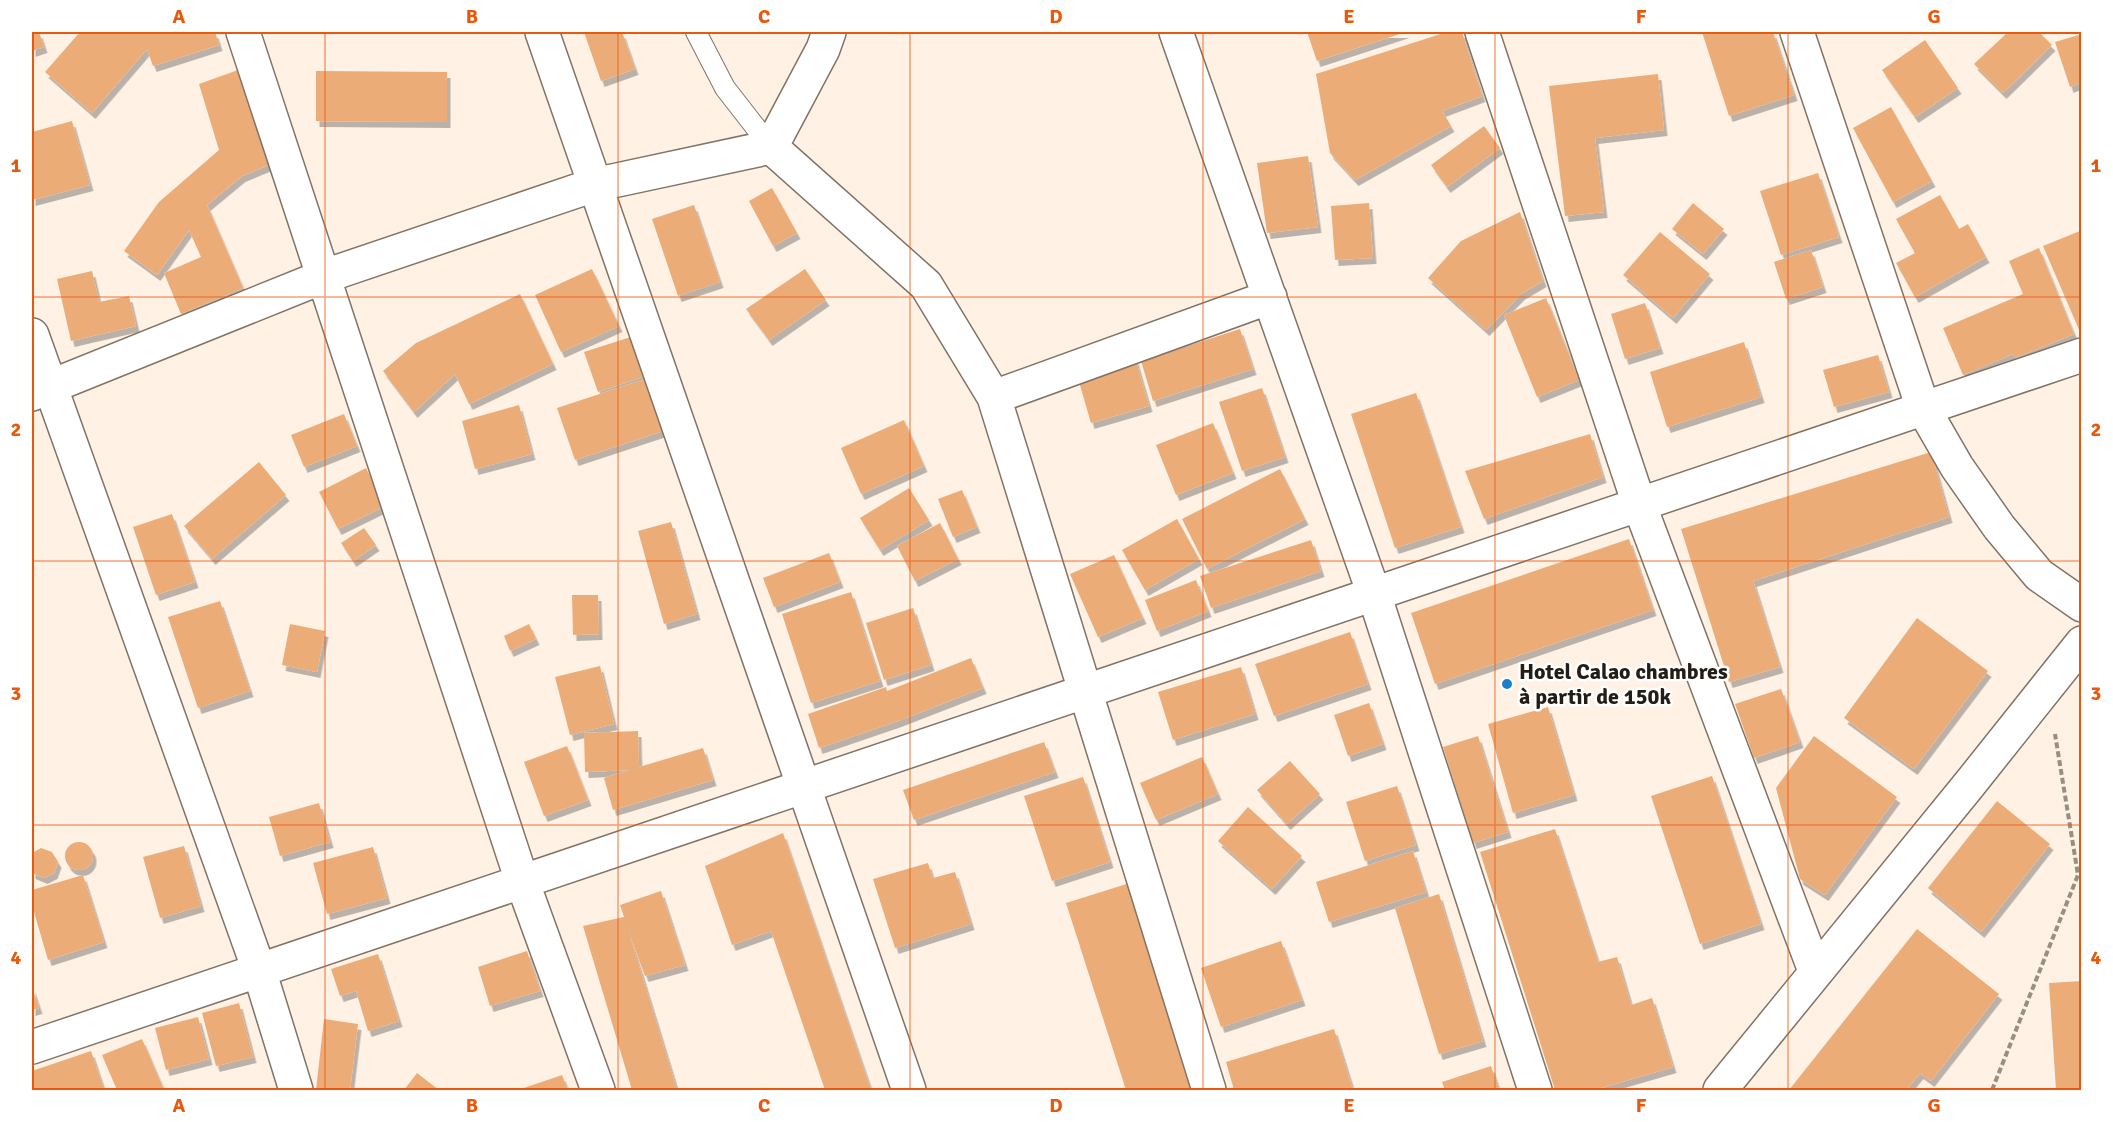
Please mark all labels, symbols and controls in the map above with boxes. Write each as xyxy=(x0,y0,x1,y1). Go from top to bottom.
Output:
text: A xyxy=(173,4,186,29)
text: B xyxy=(466,4,478,29)
text: C xyxy=(758,4,770,29)
text: D xyxy=(1049,4,1063,29)
text: E xyxy=(1343,4,1355,29)
text: F xyxy=(1636,4,1647,29)
text: G xyxy=(1927,4,1941,29)
text: 1 xyxy=(11,153,22,178)
text: 1 xyxy=(2091,153,2102,178)
text: 2 xyxy=(11,417,21,442)
text: 2 xyxy=(2091,417,2101,442)
place label: Hotel Calao chambres à partir de 150k xyxy=(1519,658,1728,710)
marker: Hotel Calao chambres à partir de 150k xyxy=(1500,677,1514,691)
text: 3 xyxy=(11,681,21,706)
text: 3 xyxy=(2091,681,2101,706)
text: 4 xyxy=(11,945,22,970)
text: 4 xyxy=(2091,945,2102,970)
text: A xyxy=(173,1093,186,1118)
text: B xyxy=(466,1093,478,1118)
text: C xyxy=(758,1093,770,1118)
text: D xyxy=(1049,1093,1063,1118)
text: E xyxy=(1343,1093,1355,1118)
text: F xyxy=(1636,1093,1647,1118)
text: G xyxy=(1927,1093,1941,1118)

